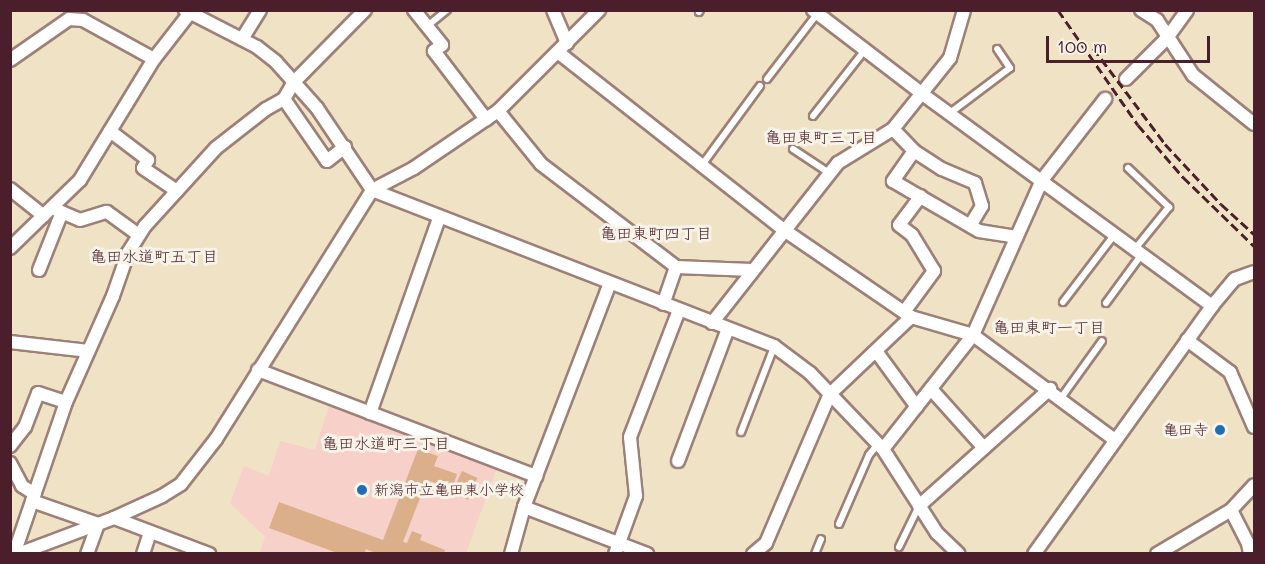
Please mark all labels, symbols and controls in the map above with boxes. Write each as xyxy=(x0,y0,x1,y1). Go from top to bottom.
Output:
scale bar xyxy=(1049,24,1212,62)
text: 100 m xyxy=(1057,34,1107,58)
district label: 亀田東町三丁目 xyxy=(765,127,877,147)
district label: 亀田東町四丁目 xyxy=(600,223,712,243)
district label: 亀田水道町五丁目 xyxy=(90,246,218,266)
district label: 亀田東町一丁目 xyxy=(993,317,1105,337)
place label: 亀田寺 xyxy=(1163,421,1208,439)
marker: 亀田寺 xyxy=(1213,423,1227,437)
district label: 亀田水道町三丁目 xyxy=(322,433,450,453)
place label: 新潟市立亀田東小学校 xyxy=(374,481,524,499)
marker: 新潟市立亀田東小学校 xyxy=(355,483,369,497)

